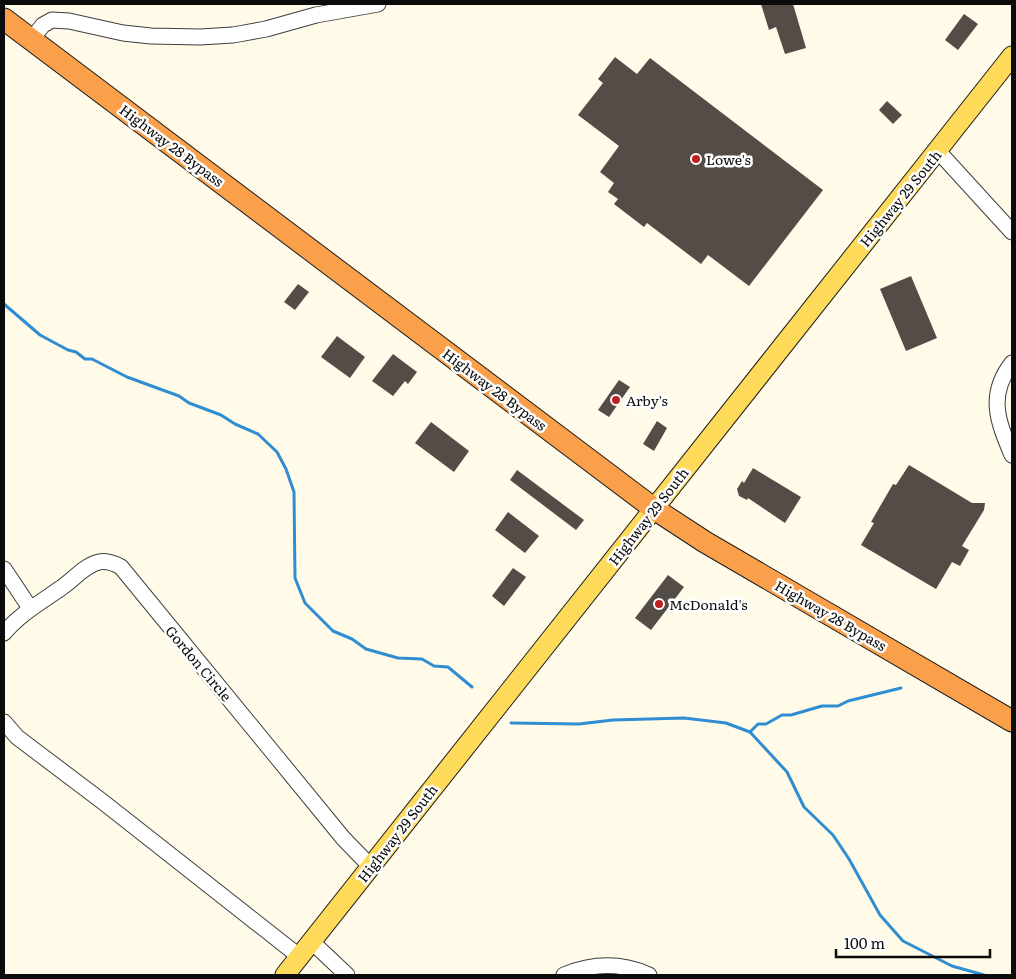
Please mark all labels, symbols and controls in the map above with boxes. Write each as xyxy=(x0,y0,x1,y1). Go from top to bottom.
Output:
street label: Highway 28 Bypass xyxy=(116,99,228,191)
street label: Highway 29 South xyxy=(855,145,945,251)
place label: Lowe's xyxy=(706,149,751,169)
marker: Lowe's xyxy=(690,153,702,165)
street label: Highway 28 Bypass xyxy=(439,343,551,435)
place label: Arby's xyxy=(626,390,668,410)
marker: Arby's xyxy=(610,394,622,406)
street label: Highway 29 South xyxy=(603,463,693,569)
street label: Highway 28 Bypass xyxy=(772,575,890,655)
place label: McDonald's xyxy=(669,594,748,614)
marker: McDonald's xyxy=(653,598,665,610)
street label: Gordon Circle xyxy=(161,621,237,705)
street label: Highway 29 South xyxy=(352,780,442,886)
scale bar xyxy=(836,926,990,958)
text: 100 m xyxy=(844,931,885,954)

